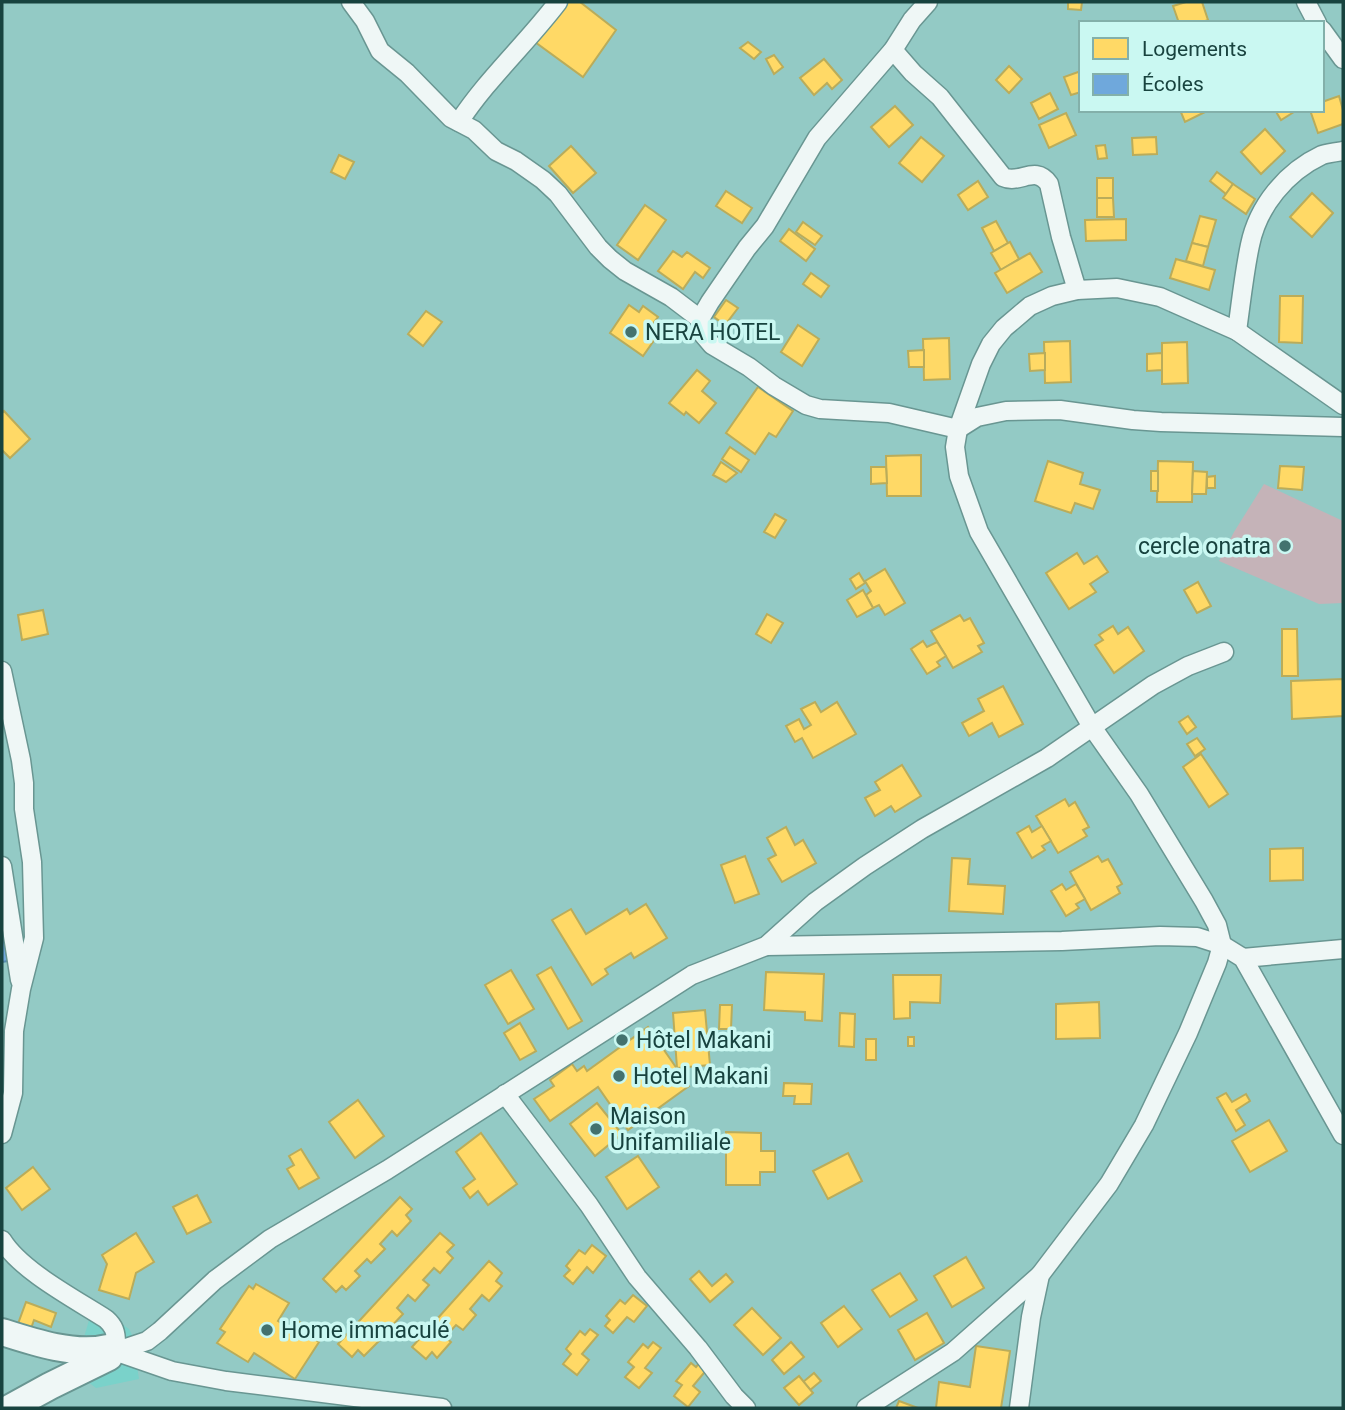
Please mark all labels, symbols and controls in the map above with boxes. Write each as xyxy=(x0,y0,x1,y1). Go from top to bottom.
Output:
legend xyxy=(1079,21,1324,112)
text: Logements xyxy=(1142,37,1247,61)
text: Écoles xyxy=(1142,72,1204,96)
place label: NERA HOTEL xyxy=(645,319,780,346)
marker: NERA HOTEL xyxy=(623,324,639,340)
place label: cercle onatra xyxy=(1138,533,1271,560)
marker: cercle onatra xyxy=(1277,538,1293,554)
place label: Hôtel Makani xyxy=(636,1027,772,1054)
marker: Hôtel Makani xyxy=(614,1032,630,1048)
place label: Hotel Makani xyxy=(633,1063,769,1090)
marker: Hotel Makani xyxy=(611,1068,627,1084)
place label: Maison Unifamiliale xyxy=(610,1103,731,1156)
marker: Maison Unifamiliale xyxy=(588,1121,604,1137)
place label: Home immaculé xyxy=(281,1317,450,1344)
marker: Home immaculé xyxy=(259,1322,275,1338)

